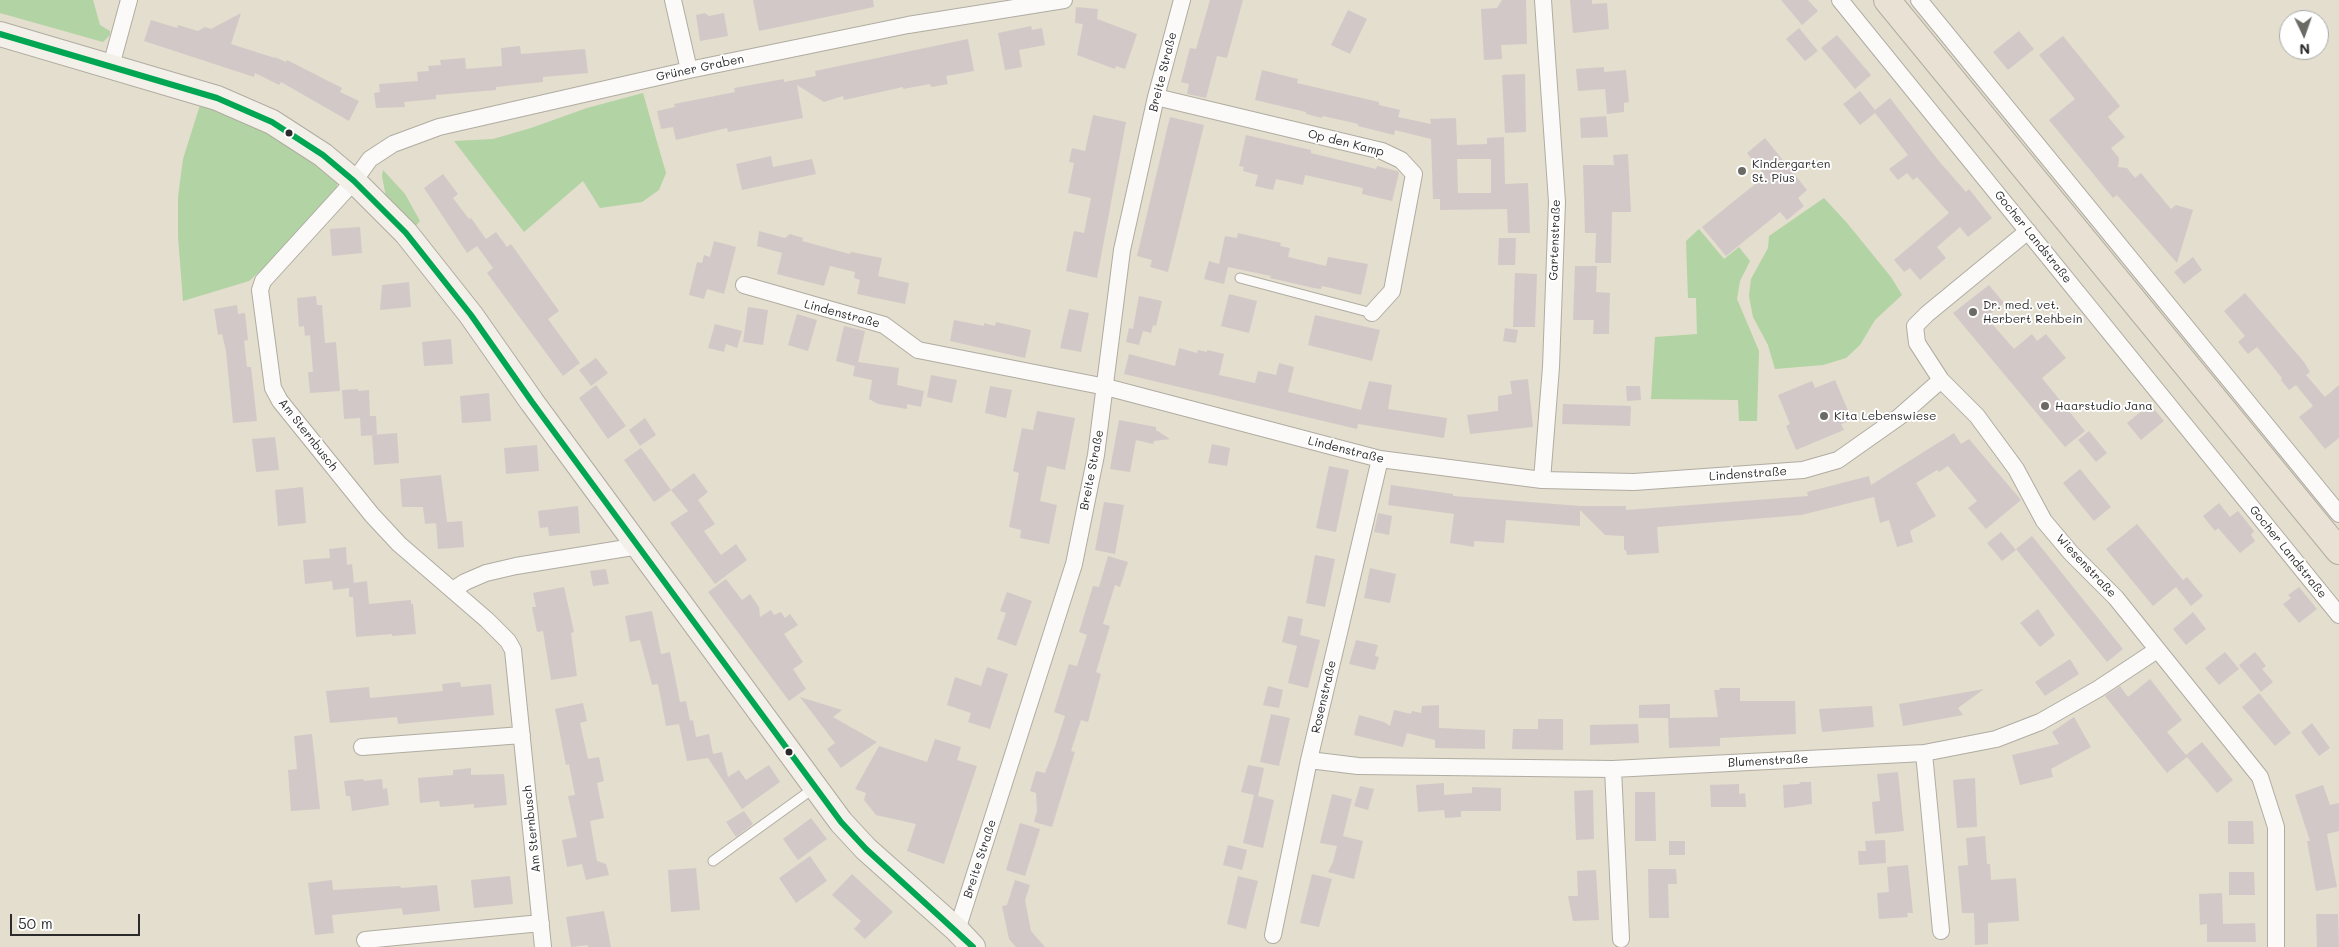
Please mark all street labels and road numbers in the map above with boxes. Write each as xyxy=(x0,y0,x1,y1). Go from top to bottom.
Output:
street label: Breite Straße xyxy=(1146,31,1180,113)
street label: Grüner Graben xyxy=(655,52,745,84)
street label: Op den Kamp xyxy=(1306,127,1386,159)
street label: Gocher Landstraße xyxy=(1991,188,2075,286)
street label: Gartenstraße xyxy=(1546,199,1564,281)
street label: Lindenstraße xyxy=(802,297,882,331)
street label: Am Sternbusch xyxy=(275,396,341,474)
street label: Breite Straße xyxy=(1077,429,1107,511)
street label: Lindenstraße xyxy=(1306,434,1386,466)
street label: Lindenstraße xyxy=(1709,464,1787,484)
street label: Gocher Landstraße xyxy=(2246,503,2330,601)
street label: Wiesenstraße xyxy=(2053,531,2119,601)
street label: Rosenstraße xyxy=(1309,659,1339,735)
street label: Blumenstraße xyxy=(1728,752,1808,770)
street label: Am Sternbusch xyxy=(520,785,544,873)
street label: Breite Straße xyxy=(961,818,999,900)

